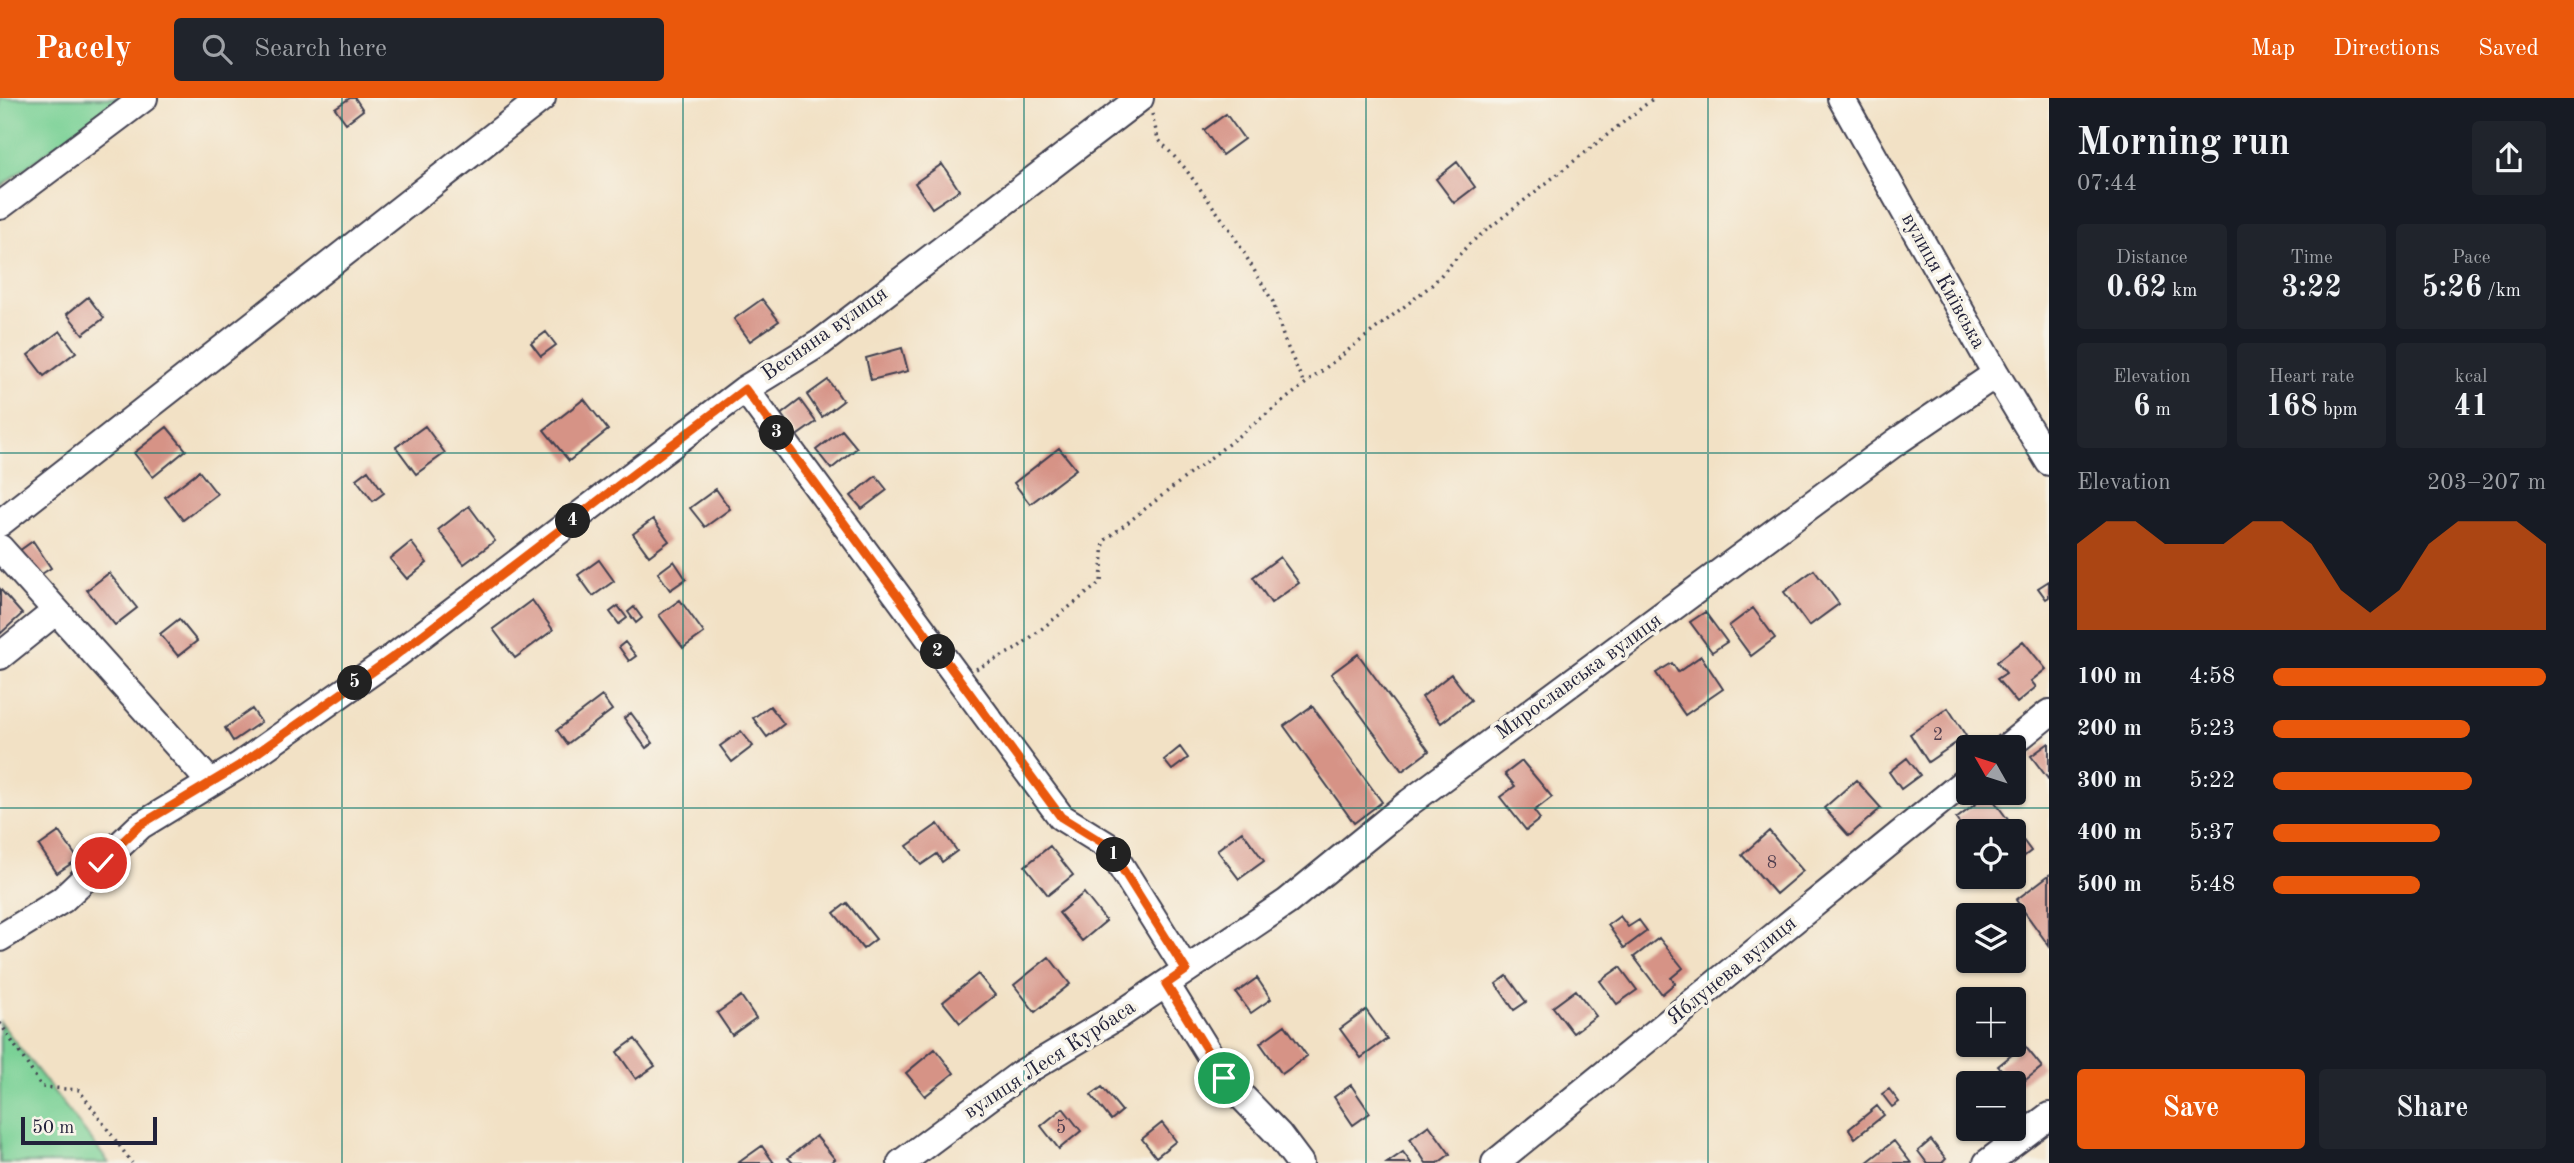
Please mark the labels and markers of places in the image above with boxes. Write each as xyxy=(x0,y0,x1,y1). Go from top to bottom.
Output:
pin: 3 xyxy=(760,416,794,450)
pin: 4 xyxy=(556,504,590,538)
pin: 2 xyxy=(920,634,956,670)
pin: 5 xyxy=(338,666,372,700)
pin xyxy=(71,833,131,893)
pin: 1 xyxy=(1096,838,1132,872)
pin xyxy=(1194,1048,1254,1108)

